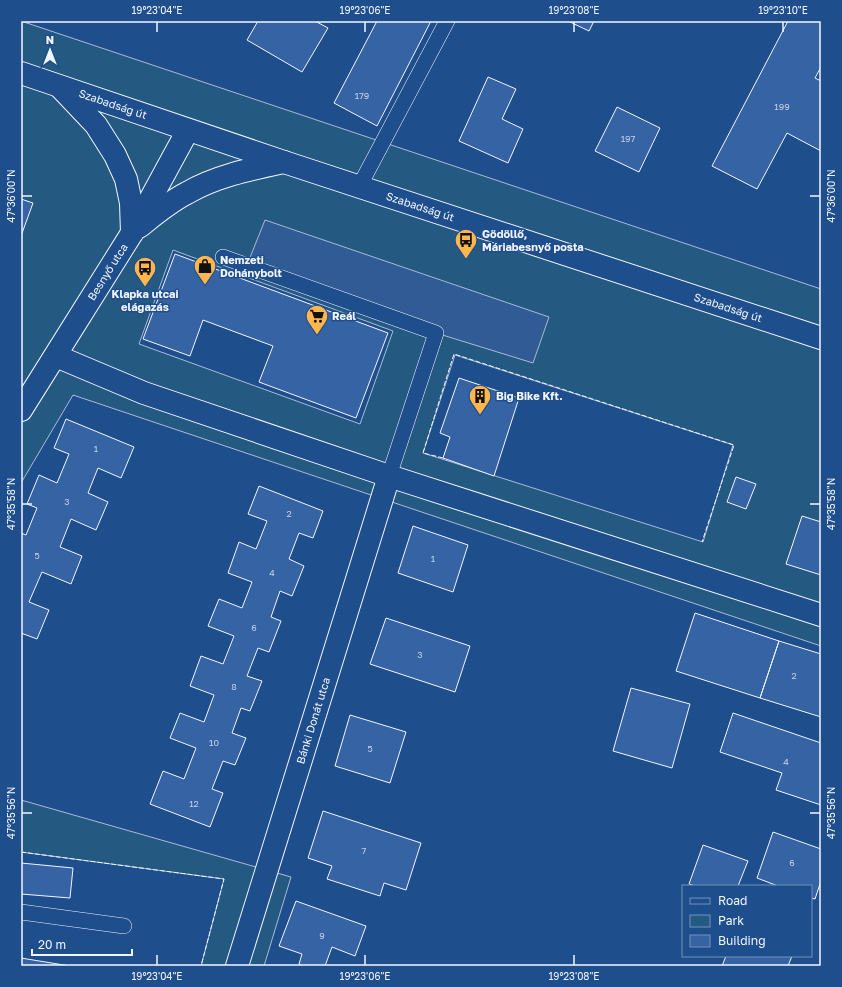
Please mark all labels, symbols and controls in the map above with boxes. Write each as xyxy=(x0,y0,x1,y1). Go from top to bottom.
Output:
text: 19°23'04"E xyxy=(132,4,182,16)
text: 19°23'06"E xyxy=(340,4,390,16)
text: 19°23'08"E xyxy=(549,4,599,16)
text: 19°23'10"E xyxy=(758,4,808,16)
north arrow xyxy=(30,30,70,70)
text: N xyxy=(46,33,54,46)
street label: Szabadság út xyxy=(77,86,149,121)
house number: 179 xyxy=(355,90,369,101)
house number: 199 xyxy=(774,101,790,112)
house number: 197 xyxy=(621,133,636,144)
text: 47°36'00"N xyxy=(5,169,17,223)
text: 47°36'00"N xyxy=(825,169,837,223)
street label: Szabadság út xyxy=(385,189,456,223)
bus stop icon: Gödöllő, Máriabesnyő posta xyxy=(453,227,479,260)
place label: Gödöllő, Máriabesnyő posta xyxy=(482,227,584,253)
street label: Besnyő utca xyxy=(84,241,130,303)
shop icon: Nemzeti Dohánybolt xyxy=(192,253,218,286)
place label: Nemzeti Dohánybolt xyxy=(220,253,282,279)
bus stop icon: Klapka utcai elágazás xyxy=(132,255,158,288)
place label: Klapka utcai elágazás xyxy=(112,287,178,313)
street label: Szabadság út xyxy=(692,290,764,324)
supermarket icon: Reál xyxy=(304,303,330,336)
place label: Reál xyxy=(332,309,356,322)
building icon: Big Bike Kft. xyxy=(467,383,493,416)
place label: Big Bike Kft. xyxy=(496,389,563,402)
house number: 1 xyxy=(94,443,99,454)
text: 47°35'58"N xyxy=(5,478,17,530)
text: 47°35'58"N xyxy=(825,478,837,530)
house number: 3 xyxy=(64,496,70,507)
house number: 2 xyxy=(286,508,292,519)
house number: 5 xyxy=(34,550,40,561)
house number: 1 xyxy=(431,553,436,564)
house number: 4 xyxy=(269,567,275,578)
house number: 6 xyxy=(251,622,257,633)
house number: 3 xyxy=(417,649,423,660)
house number: 2 xyxy=(791,670,797,681)
street label: Bánki Donát utca xyxy=(293,676,332,765)
house number: 8 xyxy=(231,681,237,692)
house number: 10 xyxy=(209,737,219,748)
house number: 5 xyxy=(367,743,373,754)
house number: 4 xyxy=(783,756,789,767)
text: 47°35'56"N xyxy=(5,787,17,839)
text: 47°35'56"N xyxy=(825,787,837,839)
house number: 12 xyxy=(189,798,199,809)
house number: 7 xyxy=(362,845,367,856)
house number: 6 xyxy=(789,857,795,868)
legend xyxy=(682,885,812,957)
text: Road xyxy=(718,893,747,908)
text: Park xyxy=(718,913,744,928)
house number: 9 xyxy=(319,930,325,941)
scale bar xyxy=(32,931,132,957)
text: Building xyxy=(718,933,766,948)
text: 20 m xyxy=(38,937,66,952)
text: 19°23'04"E xyxy=(132,970,182,982)
text: 19°23'06"E xyxy=(340,970,390,982)
text: 19°23'08"E xyxy=(549,970,599,982)

